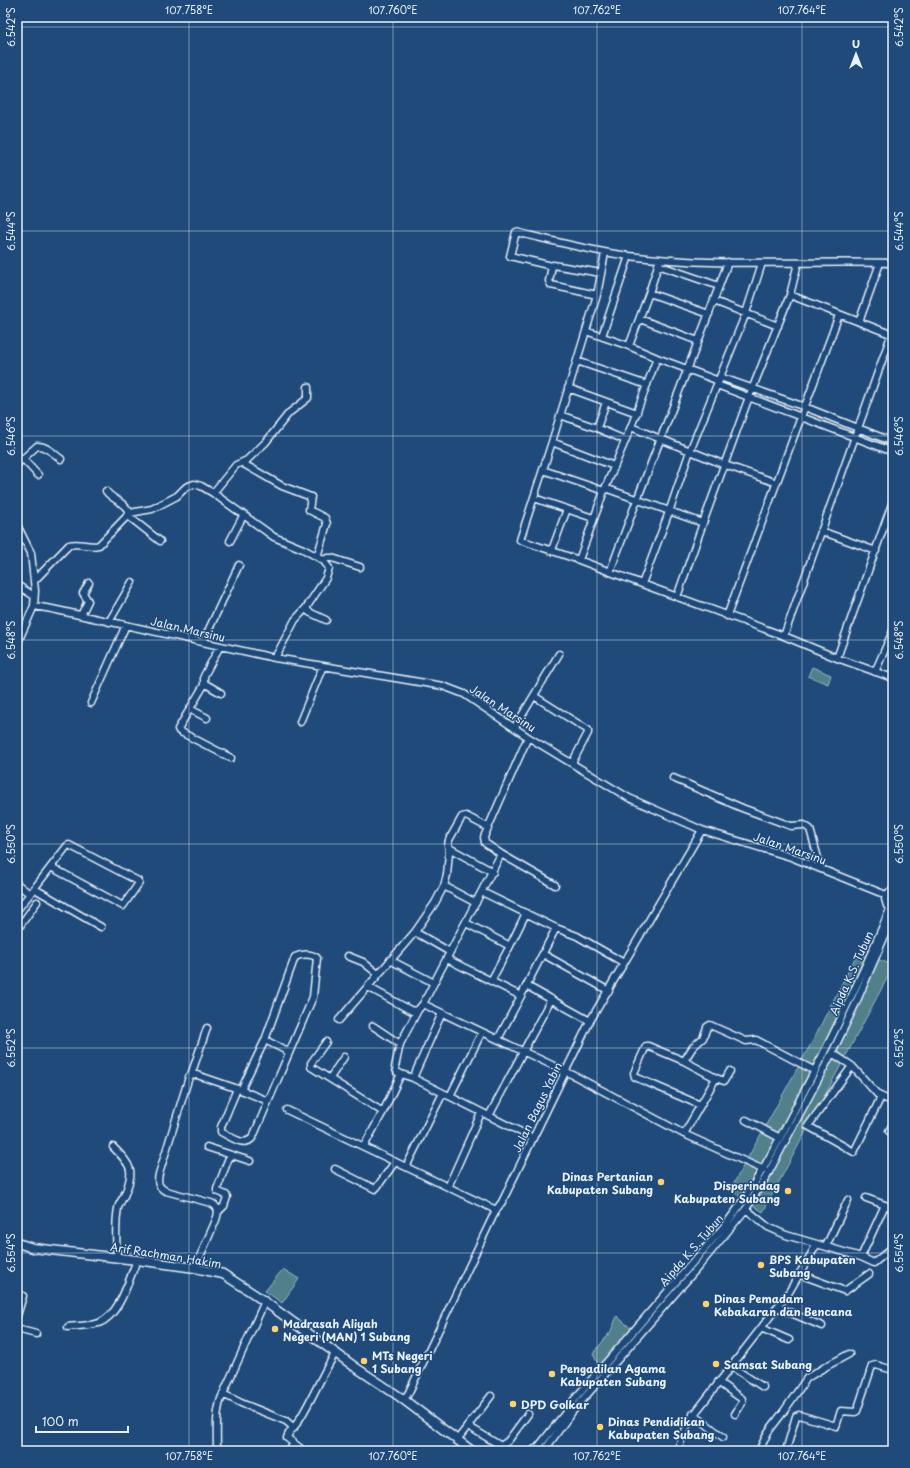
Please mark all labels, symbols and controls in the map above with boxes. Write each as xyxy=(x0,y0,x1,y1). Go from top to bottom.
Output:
text: 107.758°E xyxy=(165,2,213,17)
text: 107.760°E xyxy=(368,2,418,17)
text: 107.762°E xyxy=(573,2,621,17)
text: 107.764°E xyxy=(778,2,826,17)
text: 6.542°S xyxy=(3,7,18,47)
text: 6.542°S xyxy=(891,7,906,47)
north arrow xyxy=(836,34,876,74)
text: U xyxy=(852,35,860,52)
text: 6.544°S xyxy=(3,211,18,251)
text: 6.544°S xyxy=(891,211,906,251)
text: 6.546°S xyxy=(3,416,18,456)
text: 6.546°S xyxy=(891,416,906,456)
street label: Jalan Marsinu xyxy=(149,612,227,646)
text: 6.548°S xyxy=(3,621,18,659)
text: 6.548°S xyxy=(891,621,906,659)
street label: Jalan Marsinu xyxy=(466,680,540,736)
text: 6.550°S xyxy=(3,824,18,864)
text: 6.550°S xyxy=(891,824,906,864)
street label: Jalan Marsinu xyxy=(751,828,829,868)
street label: Aipda K.S. Tubun xyxy=(825,928,877,1018)
text: 6.552°S xyxy=(3,1028,18,1068)
text: 6.552°S xyxy=(891,1028,906,1068)
street label: Jalan Bagus Yabin xyxy=(508,1059,566,1155)
place label: Dinas Pertanian Kabupaten Subang xyxy=(547,1168,653,1198)
marker: Dinas Pertanian Kabupaten Subang xyxy=(656,1177,666,1187)
place label: Disperindag Kabupaten Subang xyxy=(674,1177,780,1207)
marker: Disperindag Kabupaten Subang xyxy=(783,1186,793,1196)
street label: Aipda K.S. Tubun xyxy=(655,1210,727,1290)
text: 6.554°S xyxy=(3,1233,18,1273)
text: 6.554°S xyxy=(891,1233,906,1273)
street label: Arif Rachman Hakim xyxy=(109,1238,223,1272)
place label: BPS Kabupaten Subang xyxy=(769,1251,856,1281)
marker: BPS Kabupaten Subang xyxy=(756,1260,766,1270)
place label: Dinas Pemadam Kebakaran dan Bencana xyxy=(714,1290,853,1320)
marker: Dinas Pemadam Kebakaran dan Bencana xyxy=(701,1299,711,1309)
place label: Madrasah Aliyah Negeri (MAN) 1 Subang xyxy=(283,1315,411,1345)
marker: Madrasah Aliyah Negeri (MAN) 1 Subang xyxy=(270,1324,280,1334)
place label: MTs Negeri 1 Subang xyxy=(372,1347,433,1377)
marker: MTs Negeri 1 Subang xyxy=(359,1356,369,1366)
place label: Samsat Subang xyxy=(724,1356,812,1373)
marker: Samsat Subang xyxy=(711,1359,721,1369)
place label: Pengadilan Agama Kabupaten Subang xyxy=(560,1360,667,1390)
marker: Pengadilan Agama Kabupaten Subang xyxy=(547,1369,557,1379)
place label: DPD Golkar xyxy=(521,1396,589,1413)
marker: DPD Golkar xyxy=(508,1399,518,1409)
scale bar xyxy=(36,1408,128,1434)
text: 100 m xyxy=(42,1412,79,1430)
place label: Dinas Pendidikan Kabupaten Subang xyxy=(608,1413,715,1443)
marker: Dinas Pendidikan Kabupaten Subang xyxy=(595,1422,605,1432)
text: 107.758°E xyxy=(165,1448,213,1463)
text: 107.760°E xyxy=(368,1448,418,1463)
text: 107.762°E xyxy=(573,1448,621,1463)
text: 107.764°E xyxy=(778,1448,826,1463)

